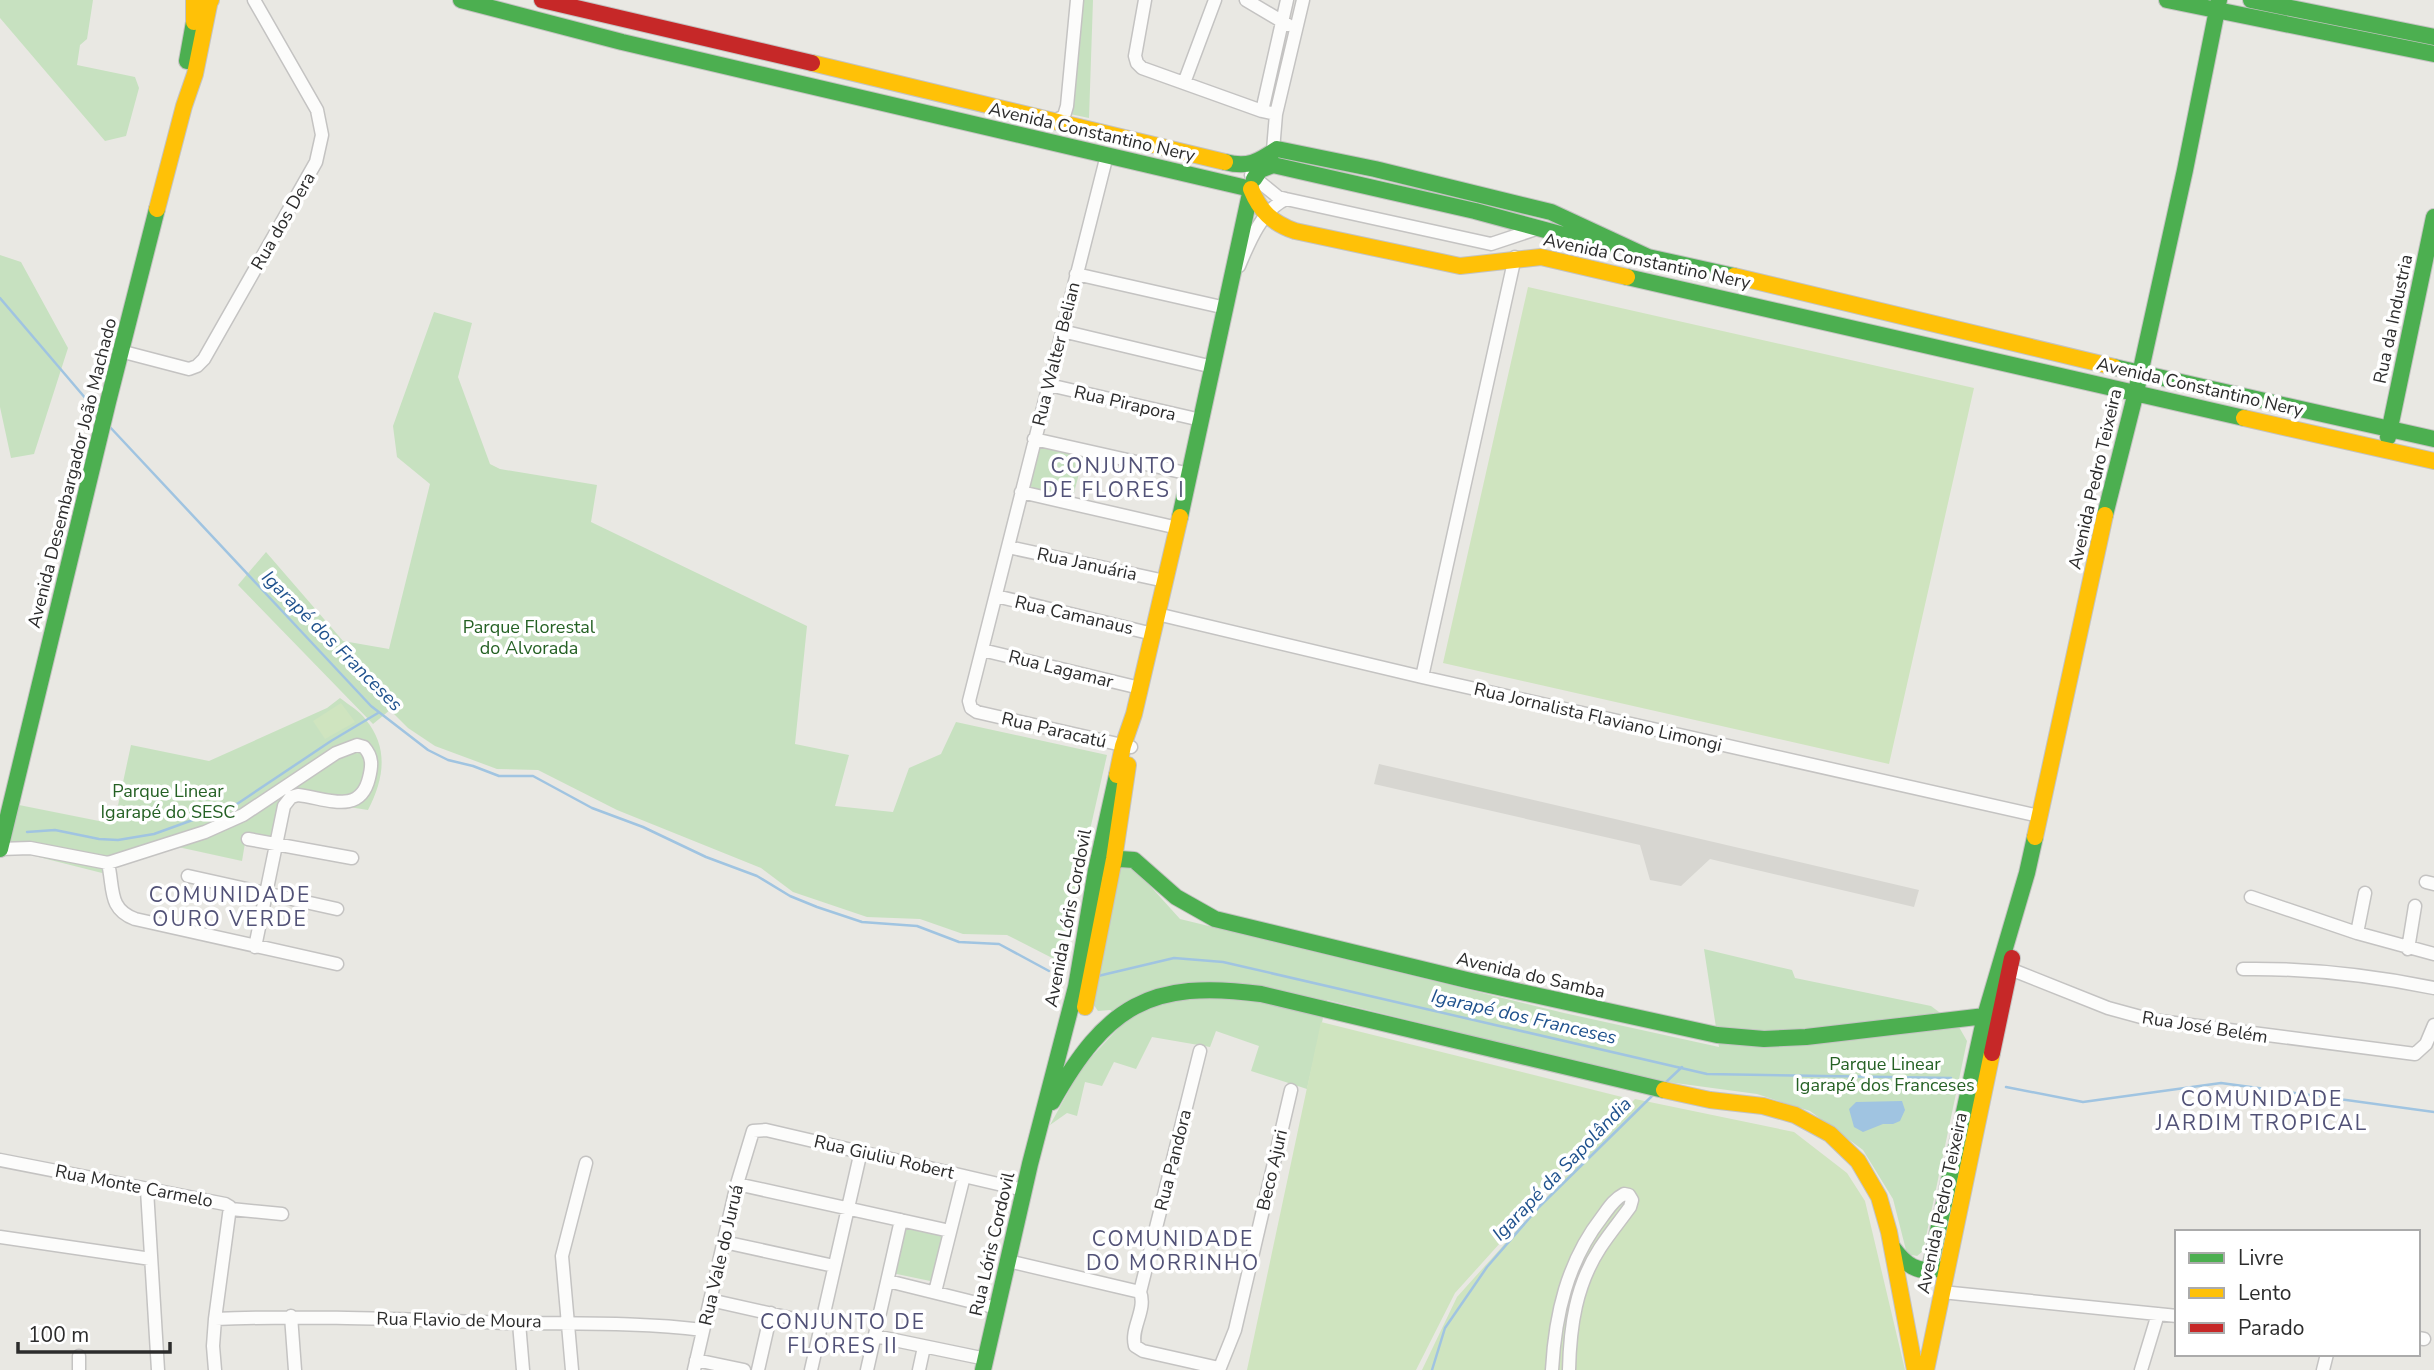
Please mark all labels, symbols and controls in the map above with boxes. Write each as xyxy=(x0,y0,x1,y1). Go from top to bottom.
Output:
street label: Avenida Constantino Nery xyxy=(986,97,1198,168)
street label: Rua dos Dera xyxy=(245,168,321,274)
street label: Avenida Constantino Nery xyxy=(1541,227,1754,295)
street label: Rua da Industria xyxy=(2368,252,2418,386)
street label: Rua Walter Belian xyxy=(1026,279,1086,429)
street label: Avenida Desembargador João Machado xyxy=(22,316,122,630)
street label: Avenida Constantino Nery xyxy=(2094,352,2306,423)
street label: Rua Pirapora xyxy=(1072,380,1178,426)
street label: Avenida Pedro Teixeira xyxy=(2063,386,2127,572)
district label: CONJUNTO DE FLORES I xyxy=(1042,452,1186,504)
street label: Rua Januária xyxy=(1035,542,1139,586)
water label: Igarapé dos Franceses xyxy=(256,565,408,717)
street label: Rua Camanaus xyxy=(1012,590,1136,640)
park label: Parque Florestal do Alvorada xyxy=(463,615,596,660)
street label: Rua Lagamar xyxy=(1006,644,1116,694)
street label: Rua Jornalista Flaviano Limongi xyxy=(1472,677,1724,757)
street label: Rua Paracatú xyxy=(999,706,1109,754)
park label: Parque Linear Igarapé do SESC xyxy=(101,779,235,824)
street label: Avenida Lóris Cordovil xyxy=(1039,826,1097,1009)
district label: COMUNIDADE OURO VERDE xyxy=(149,881,311,933)
street label: Avenida do Samba xyxy=(1454,946,1608,1004)
water label: Igarapé dos Franceses xyxy=(1429,983,1619,1051)
street label: Rua José Belém xyxy=(2140,1005,2270,1049)
park label: Parque Linear Igarapé dos Franceses xyxy=(1795,1052,1975,1097)
district label: COMUNIDADE JARDIM TROPICAL xyxy=(2155,1085,2368,1137)
water label: Igarapé da Sapolândia xyxy=(1487,1091,1637,1247)
street label: Rua Pandora xyxy=(1149,1107,1197,1213)
street label: Avenida Pedro Teixeira xyxy=(1911,1110,1973,1296)
street label: Beco Ajuri xyxy=(1251,1127,1293,1213)
street label: Rua Giuliu Robert xyxy=(812,1129,957,1185)
street label: Rua Monte Carmelo xyxy=(53,1159,215,1213)
street label: Rua Lóris Cordovil xyxy=(964,1169,1020,1318)
street label: Rua Vale do Juruá xyxy=(693,1182,749,1328)
district label: COMUNIDADE DO MORRINHO xyxy=(1086,1225,1260,1277)
legend xyxy=(2175,1230,2420,1356)
text: Livre xyxy=(2238,1244,2284,1272)
text: Lento xyxy=(2238,1279,2291,1307)
street label: Rua Flavio de Moura xyxy=(376,1307,542,1333)
district label: CONJUNTO DE FLORES II xyxy=(760,1308,926,1360)
scale bar xyxy=(18,1310,170,1354)
text: Parado xyxy=(2238,1314,2304,1342)
text: 100 m xyxy=(28,1321,89,1349)

